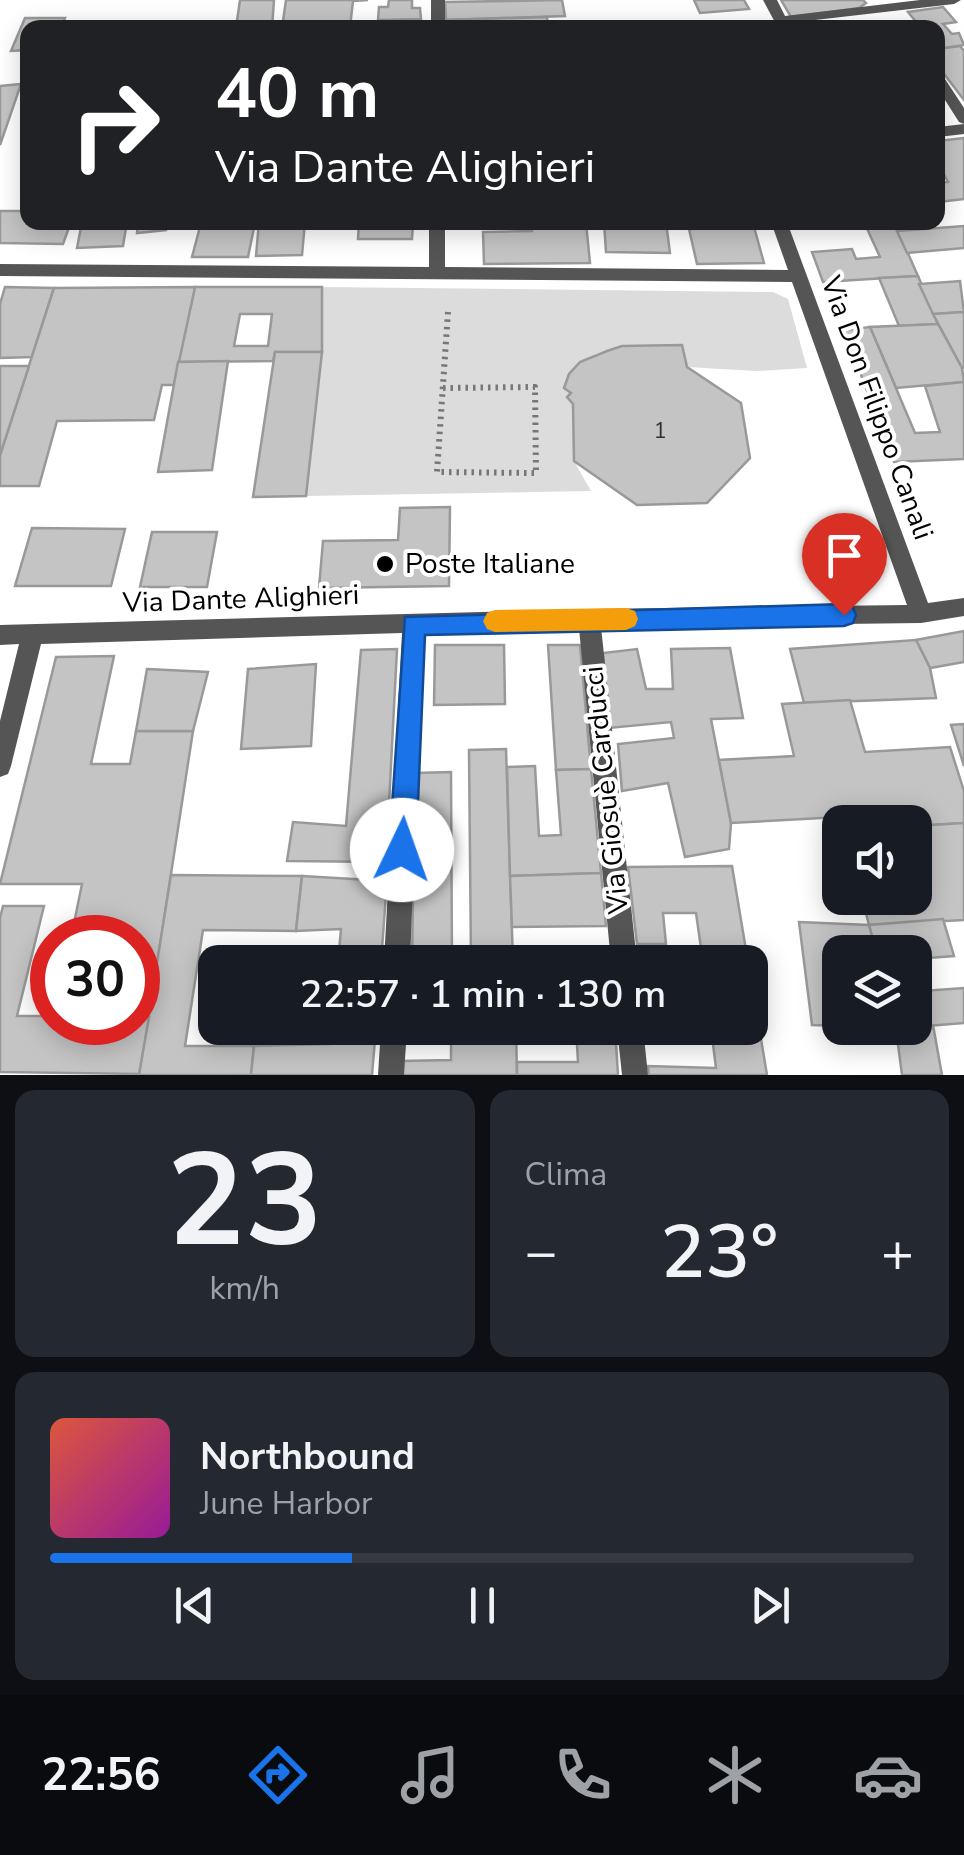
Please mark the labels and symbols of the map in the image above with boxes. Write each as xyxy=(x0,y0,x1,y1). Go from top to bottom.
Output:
street label: Via Don Filippo Canali xyxy=(811,270,942,545)
house number: 1 xyxy=(653,416,667,446)
pin xyxy=(802,513,887,616)
place label: Poste Italiane xyxy=(405,545,575,583)
marker: Poste Italiane xyxy=(374,553,396,575)
street label: Via Dante Alighieri xyxy=(121,576,360,622)
street label: Via Giosuè Carducci xyxy=(574,664,638,917)
position arrow xyxy=(350,798,454,902)
speed limit sign: 30 xyxy=(30,915,160,1045)

